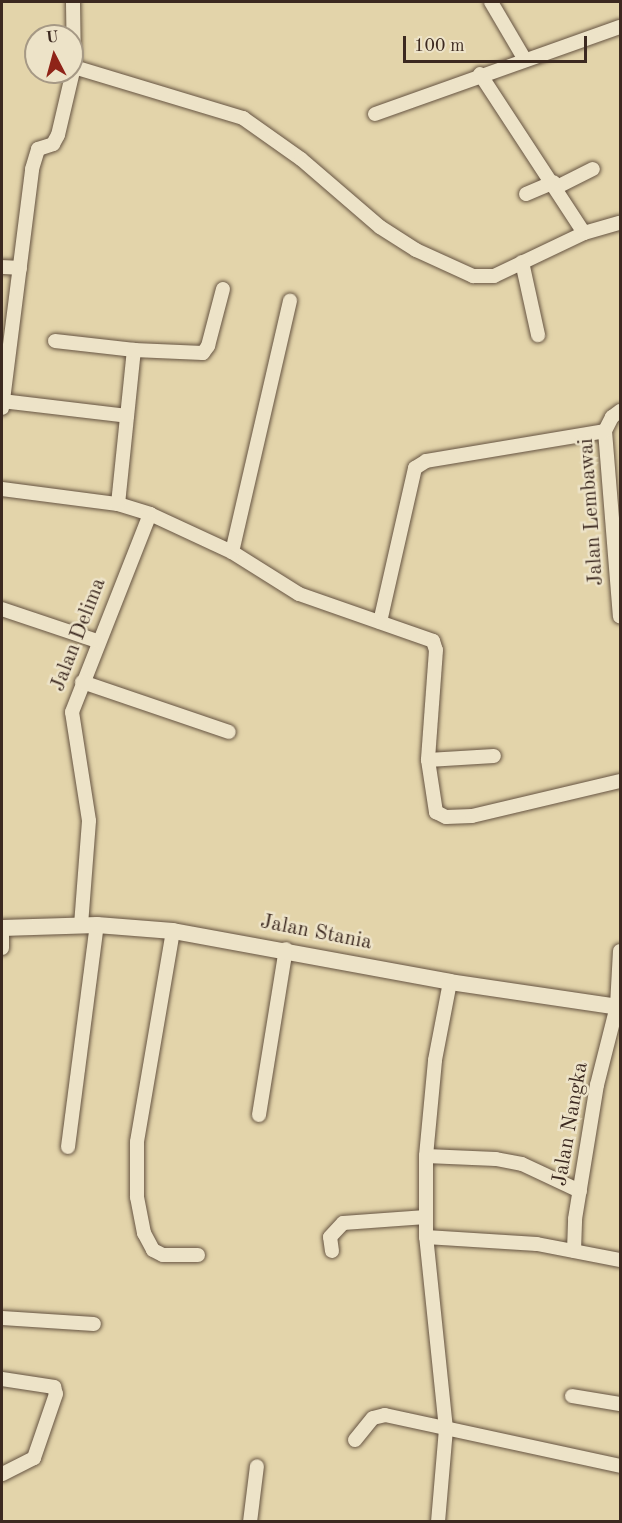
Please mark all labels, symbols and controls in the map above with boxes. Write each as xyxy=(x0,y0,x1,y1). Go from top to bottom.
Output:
north arrow xyxy=(24,24,84,84)
scale bar xyxy=(406,24,590,62)
text: U xyxy=(45,29,59,47)
text: 100 m xyxy=(414,37,465,55)
street label: Jalan Lembawai xyxy=(574,437,610,587)
street label: Jalan Delima xyxy=(46,575,112,695)
street label: Jalan Stania xyxy=(258,910,374,956)
street label: Jalan Nangka xyxy=(548,1060,594,1188)

